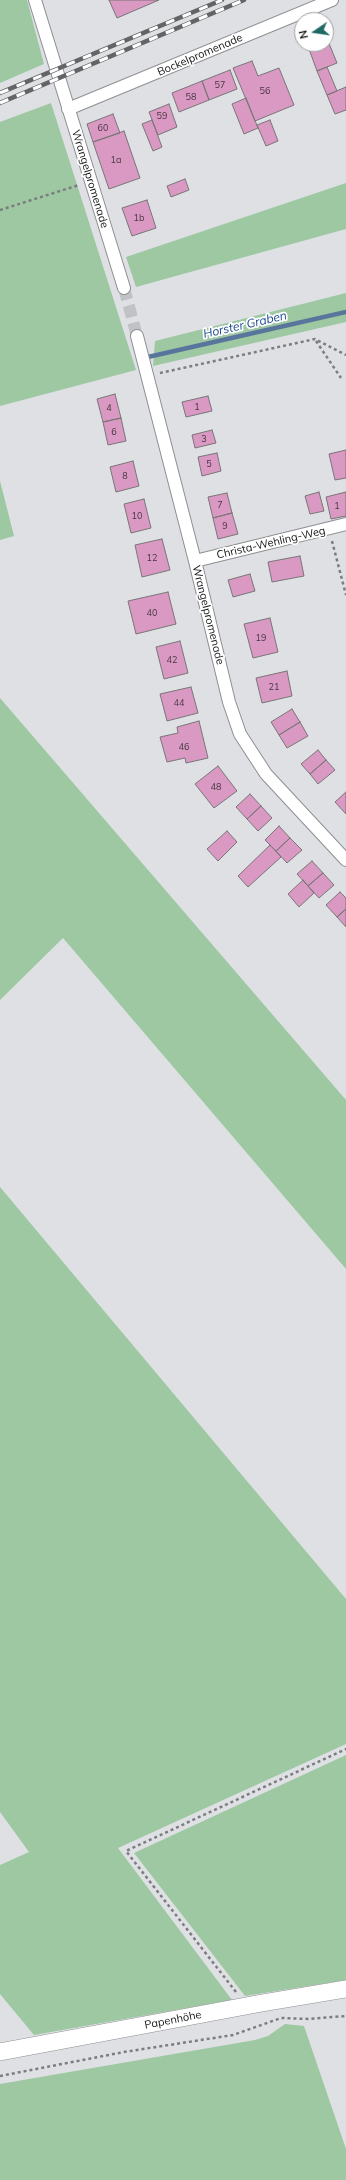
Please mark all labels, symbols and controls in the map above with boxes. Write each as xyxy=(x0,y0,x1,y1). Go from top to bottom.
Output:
north arrow xyxy=(294,12,334,52)
text: N xyxy=(296,29,311,40)
street label: Bockelpromenade xyxy=(155,31,245,79)
house number: 57 xyxy=(215,80,225,90)
house number: 56 xyxy=(260,86,270,96)
house number: 58 xyxy=(186,92,196,102)
house number: 59 xyxy=(157,111,167,121)
house number: 60 xyxy=(98,123,108,133)
street label: Wrangelpromenade xyxy=(69,128,111,230)
house number: 1a xyxy=(111,155,121,165)
house number: 1b xyxy=(134,213,144,223)
water label: Horster Graben xyxy=(202,308,288,342)
house number: 1 xyxy=(194,402,200,412)
house number: 4 xyxy=(106,403,112,413)
house number: 6 xyxy=(111,427,117,437)
house number: 3 xyxy=(201,434,207,444)
house number: 5 xyxy=(206,459,212,469)
house number: 8 xyxy=(122,471,128,481)
house number: 7 xyxy=(217,500,223,510)
house number: 1 xyxy=(334,501,340,511)
house number: 10 xyxy=(132,511,142,521)
house number: 9 xyxy=(222,521,228,531)
street label: Christa-Wehling-Weg xyxy=(215,524,327,562)
house number: 12 xyxy=(147,553,157,563)
street label: Wrangelpromenade xyxy=(189,564,227,666)
house number: 40 xyxy=(147,608,157,618)
house number: 19 xyxy=(256,633,266,643)
house number: 42 xyxy=(167,655,177,665)
house number: 21 xyxy=(269,682,279,692)
house number: 44 xyxy=(174,698,184,708)
house number: 46 xyxy=(179,742,189,752)
house number: 48 xyxy=(211,782,221,792)
street label: Papenhöhe xyxy=(143,2008,203,2032)

